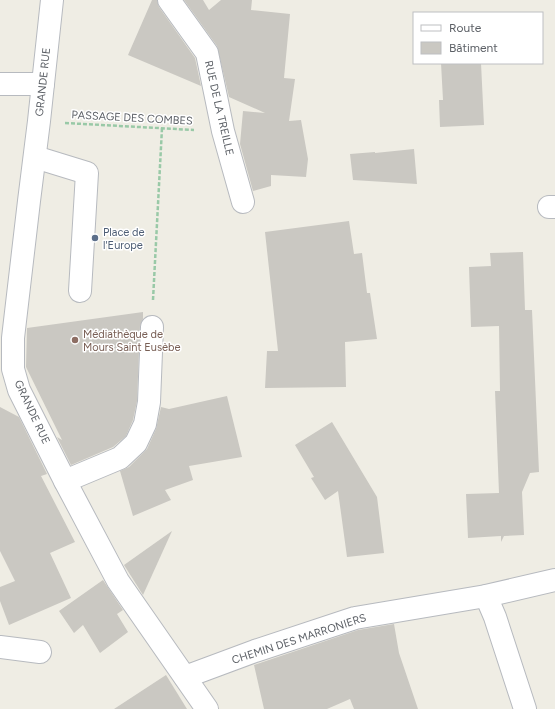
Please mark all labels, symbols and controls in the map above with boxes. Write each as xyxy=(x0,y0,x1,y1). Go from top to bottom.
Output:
legend xyxy=(413,12,543,64)
text: Route xyxy=(449,21,482,35)
text: Bâtiment xyxy=(449,41,498,55)
street label: GRANDE RUE xyxy=(33,47,53,117)
street label: RUE DE LA TREILLE xyxy=(202,59,236,157)
street label: PASSAGE DES COMBES xyxy=(71,108,193,128)
place label: Place de l'Europe xyxy=(103,226,145,252)
marker: Place de l'Europe xyxy=(90,233,100,243)
place label: Médiathèque de Mours Saint Eusèbe xyxy=(83,328,181,354)
marker: Médiathèque de Mours Saint Eusèbe xyxy=(70,335,80,345)
street label: GRANDE RUE xyxy=(11,378,53,446)
street label: CHEMIN DES MARRONIERS xyxy=(230,611,368,667)

